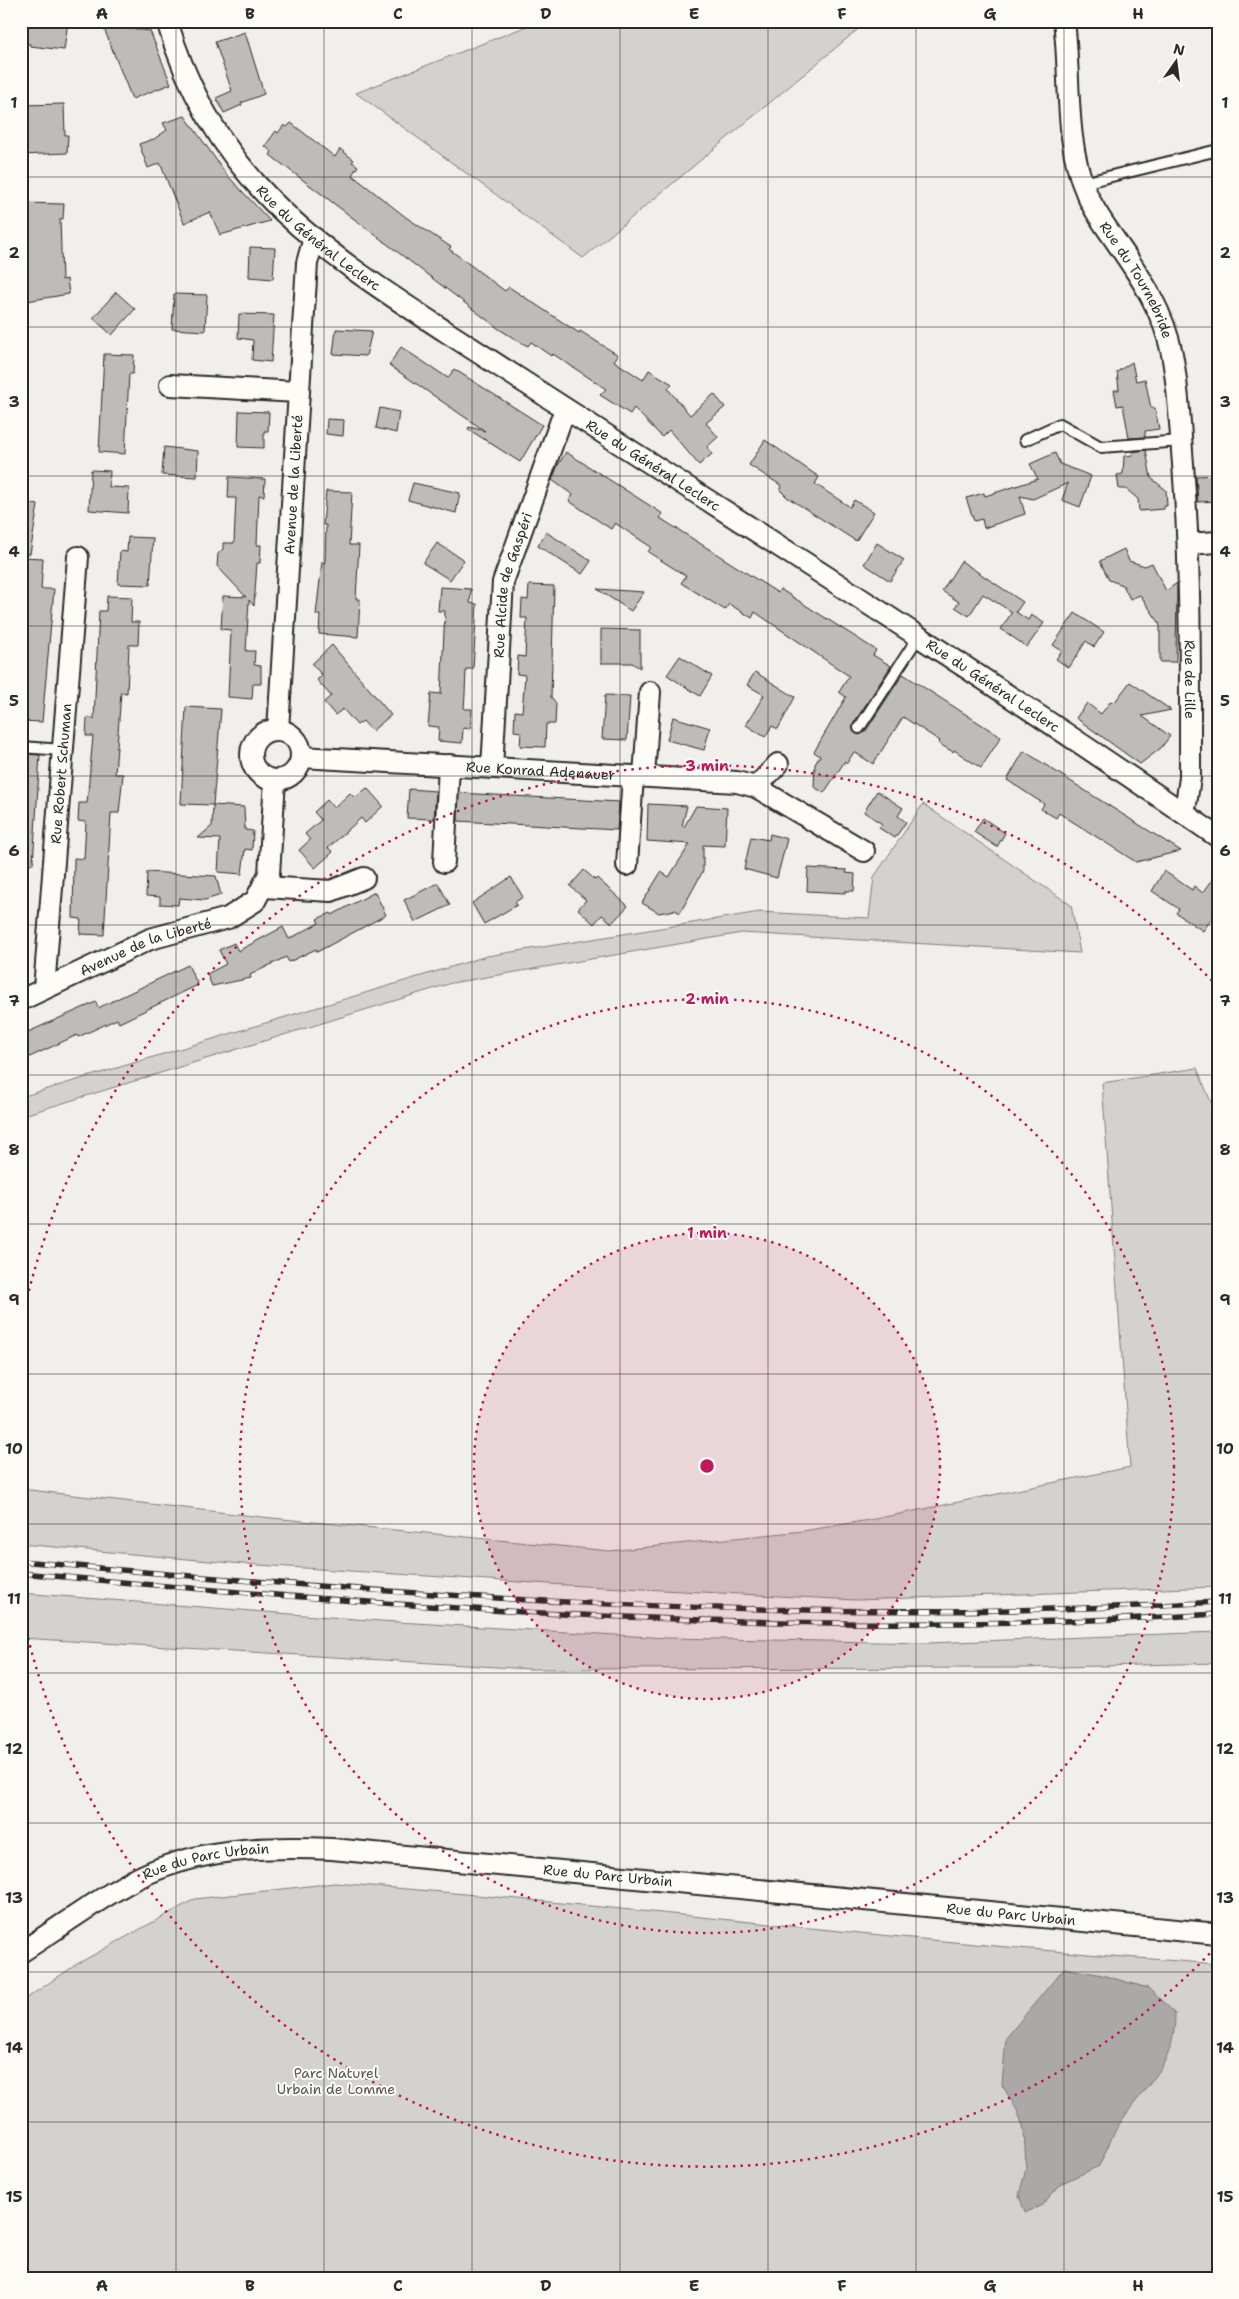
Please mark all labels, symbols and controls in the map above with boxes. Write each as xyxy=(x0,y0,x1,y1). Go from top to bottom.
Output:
text: A xyxy=(96,3,108,24)
text: B xyxy=(245,3,255,24)
text: C xyxy=(393,3,403,24)
text: D xyxy=(540,3,552,24)
text: E xyxy=(689,3,699,24)
text: F xyxy=(837,3,847,24)
text: G xyxy=(984,3,997,24)
text: H xyxy=(1132,3,1144,24)
north arrow xyxy=(1152,38,1202,88)
text: N xyxy=(1172,39,1187,59)
text: 1 xyxy=(10,92,18,113)
text: 1 xyxy=(1221,92,1229,113)
street label: Rue du Général Leclerc xyxy=(253,181,384,295)
street label: Rue du Tournebride xyxy=(1096,218,1177,340)
text: 2 xyxy=(8,242,20,263)
text: 2 xyxy=(1219,242,1231,263)
text: 3 xyxy=(8,391,20,412)
text: 3 xyxy=(1219,391,1231,412)
street label: Avenue de la Liberté xyxy=(280,414,307,555)
street label: Rue du Général Leclerc xyxy=(583,415,724,515)
street label: Rue Alcide de Gaspéri xyxy=(490,510,536,658)
text: 4 xyxy=(8,541,20,562)
text: 4 xyxy=(1219,541,1231,562)
street label: Rue du Général Leclerc xyxy=(923,635,1063,736)
street label: Rue de Lille xyxy=(1181,640,1199,719)
text: 5 xyxy=(9,690,19,711)
text: 5 xyxy=(1220,690,1230,711)
street label: Rue Robert Schuman xyxy=(46,702,75,845)
text: 3 min xyxy=(685,756,729,776)
street label: Rue Konrad Adenauer xyxy=(466,757,616,784)
text: 6 xyxy=(8,840,20,861)
text: 6 xyxy=(1219,840,1231,861)
street label: Avenue de la Liberté xyxy=(77,914,214,980)
text: 2 min xyxy=(685,989,729,1009)
text: 7 xyxy=(8,990,20,1011)
text: 7 xyxy=(1219,990,1231,1011)
text: 8 xyxy=(8,1139,20,1160)
text: 8 xyxy=(1219,1139,1231,1160)
text: 1 min xyxy=(687,1223,727,1243)
text: 9 xyxy=(8,1289,20,1310)
text: 9 xyxy=(1219,1289,1231,1310)
text: 10 xyxy=(5,1438,23,1459)
text: 10 xyxy=(1216,1438,1234,1459)
centre of rings xyxy=(698,1457,716,1475)
text: 11 xyxy=(7,1588,21,1609)
text: 11 xyxy=(1218,1588,1232,1609)
text: 12 xyxy=(5,1738,23,1759)
text: 12 xyxy=(1216,1738,1234,1759)
street label: Rue du Parc Urbain xyxy=(139,1839,270,1884)
street label: Rue du Parc Urbain xyxy=(542,1860,674,1891)
text: 13 xyxy=(5,1887,23,1908)
text: 13 xyxy=(1216,1887,1234,1908)
street label: Rue du Parc Urbain xyxy=(946,1899,1077,1929)
text: 14 xyxy=(5,2037,23,2058)
text: 14 xyxy=(1216,2037,1234,2058)
park label: Parc Naturel Urbain de Lomme xyxy=(277,2064,395,2098)
text: 15 xyxy=(5,2186,23,2207)
text: 15 xyxy=(1216,2186,1234,2207)
text: A xyxy=(96,2275,108,2296)
text: B xyxy=(245,2275,255,2296)
text: C xyxy=(393,2275,403,2296)
text: D xyxy=(540,2275,552,2296)
text: E xyxy=(689,2275,699,2296)
text: F xyxy=(837,2275,847,2296)
text: G xyxy=(984,2275,997,2296)
text: H xyxy=(1132,2275,1144,2296)

